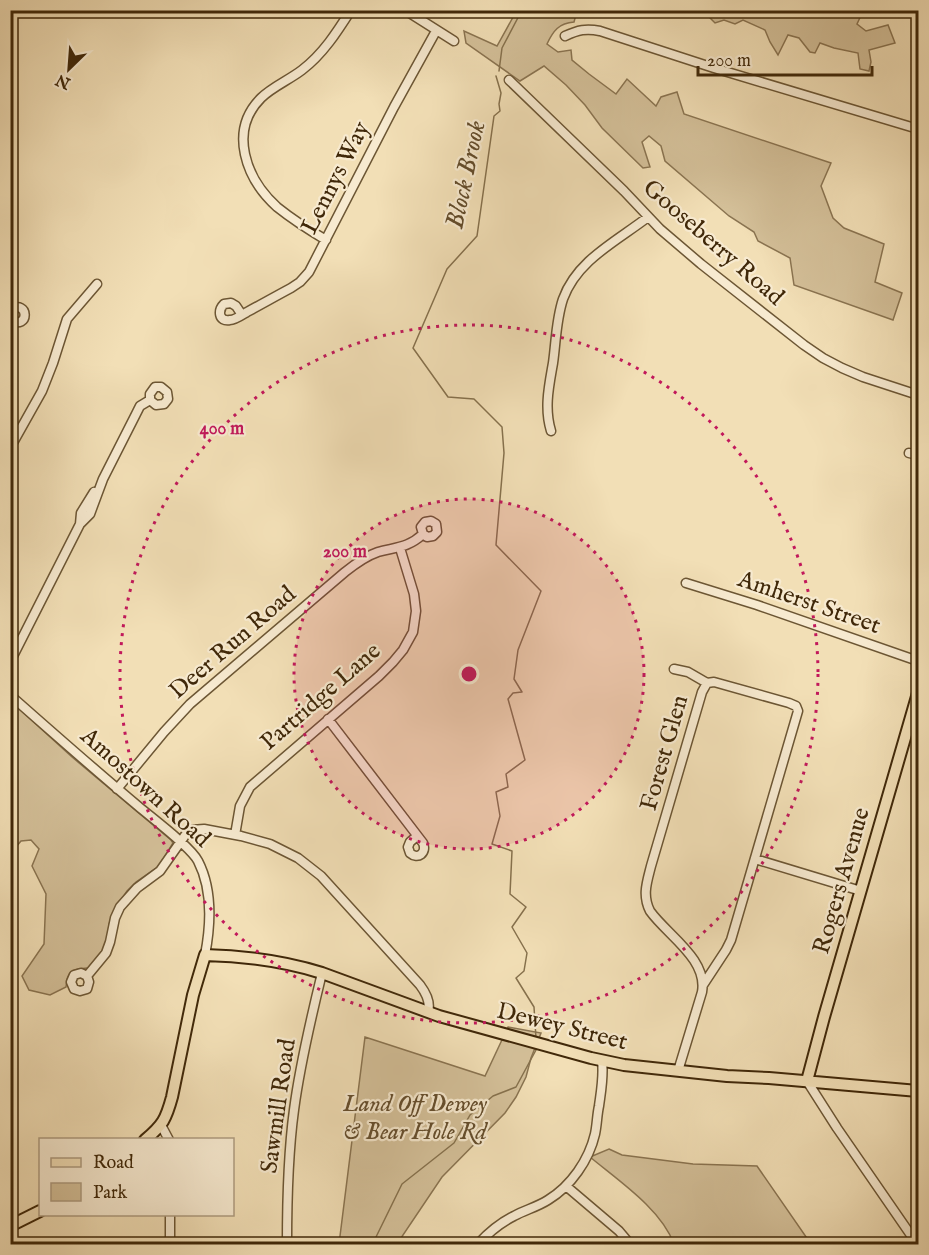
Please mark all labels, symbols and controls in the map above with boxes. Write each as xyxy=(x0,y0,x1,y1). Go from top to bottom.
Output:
north arrow xyxy=(39,39,99,99)
scale bar xyxy=(698,39,872,77)
text: 200 m xyxy=(707,50,751,73)
text: N xyxy=(53,69,75,93)
street label: Lennys Way xyxy=(294,116,378,240)
water label: Block Brook xyxy=(438,117,494,232)
street label: Gooseberry Road xyxy=(636,173,790,313)
text: 400 m xyxy=(200,418,244,441)
text: 200 m xyxy=(323,541,367,564)
street label: Amherst Street xyxy=(733,564,884,642)
street label: Deer Run Road xyxy=(163,579,303,707)
street label: Partridge Lane xyxy=(254,636,388,758)
centre of rings xyxy=(459,664,479,684)
street label: Forest Glen xyxy=(634,691,696,814)
street label: Amostown Road xyxy=(73,721,217,855)
street label: Rogers Avenue xyxy=(806,804,878,958)
street label: Dewey Street xyxy=(493,996,631,1058)
street label: Sawmill Road xyxy=(254,1036,304,1175)
park label: Land Off Dewey & Bear Hole Rd xyxy=(342,1089,488,1148)
legend xyxy=(39,1138,234,1216)
text: Road xyxy=(93,1152,134,1175)
text: Park xyxy=(93,1182,128,1205)

